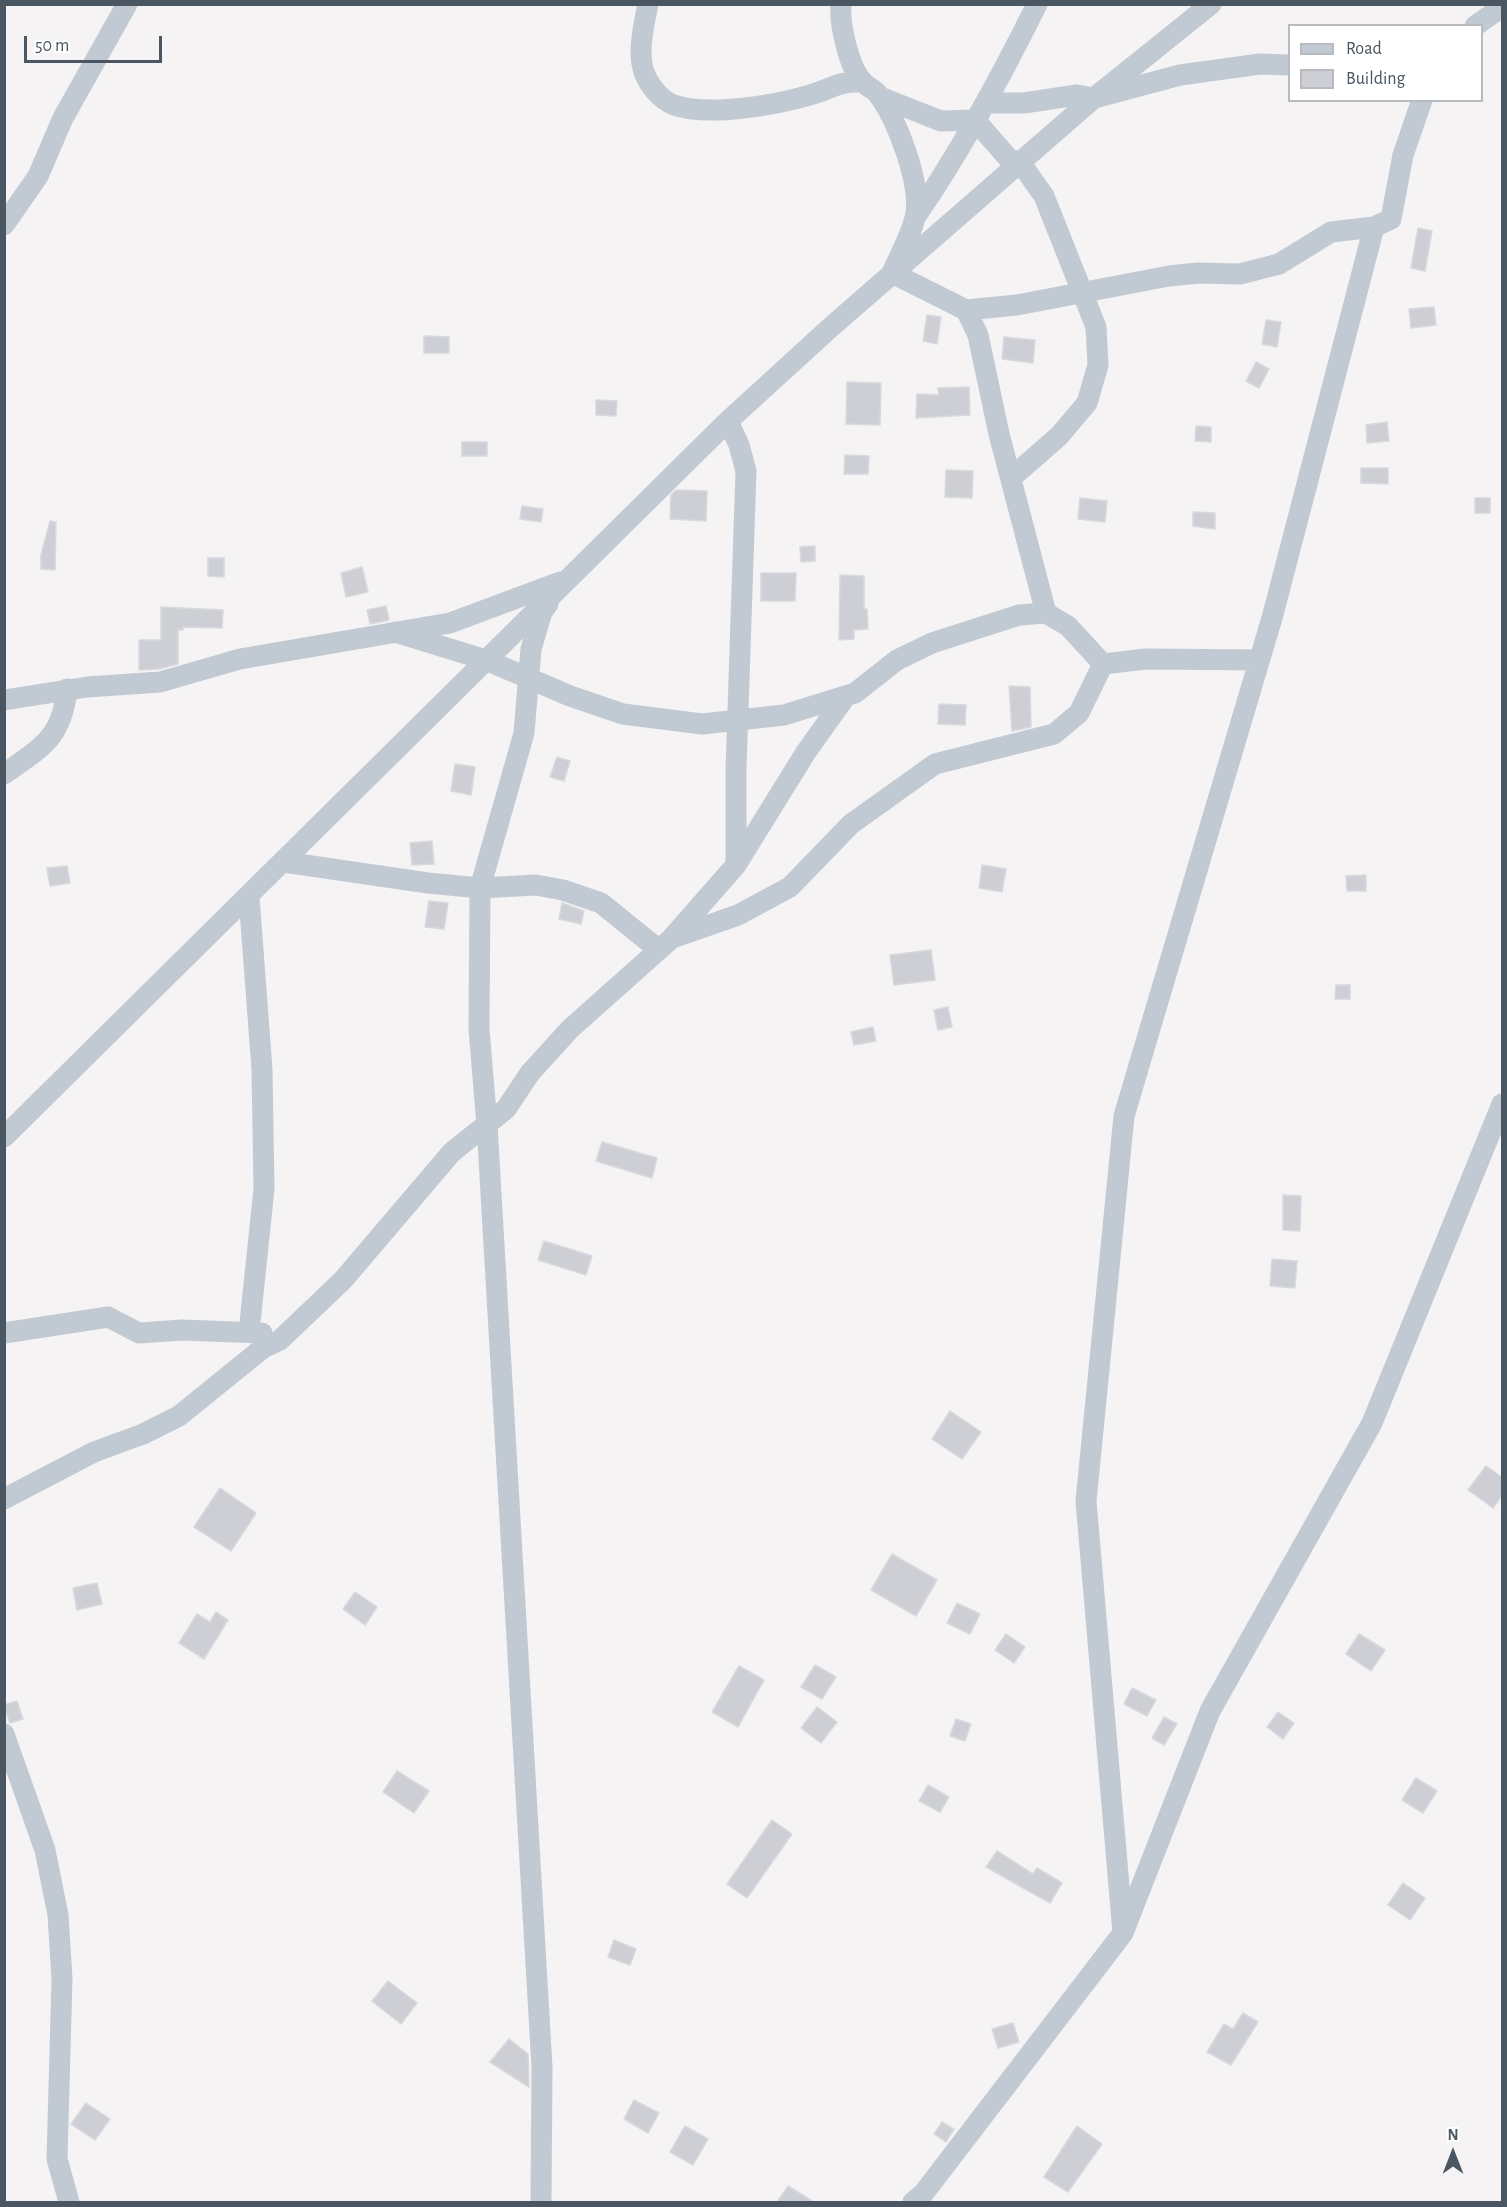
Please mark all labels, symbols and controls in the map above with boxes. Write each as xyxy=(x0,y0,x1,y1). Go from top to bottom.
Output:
scale bar xyxy=(27,24,165,62)
legend xyxy=(1288,24,1483,102)
text: 50 m xyxy=(35,37,69,55)
text: Road xyxy=(1346,40,1382,58)
text: Building xyxy=(1346,70,1405,88)
north arrow xyxy=(1423,2123,1483,2183)
text: N xyxy=(1447,2127,1459,2143)

